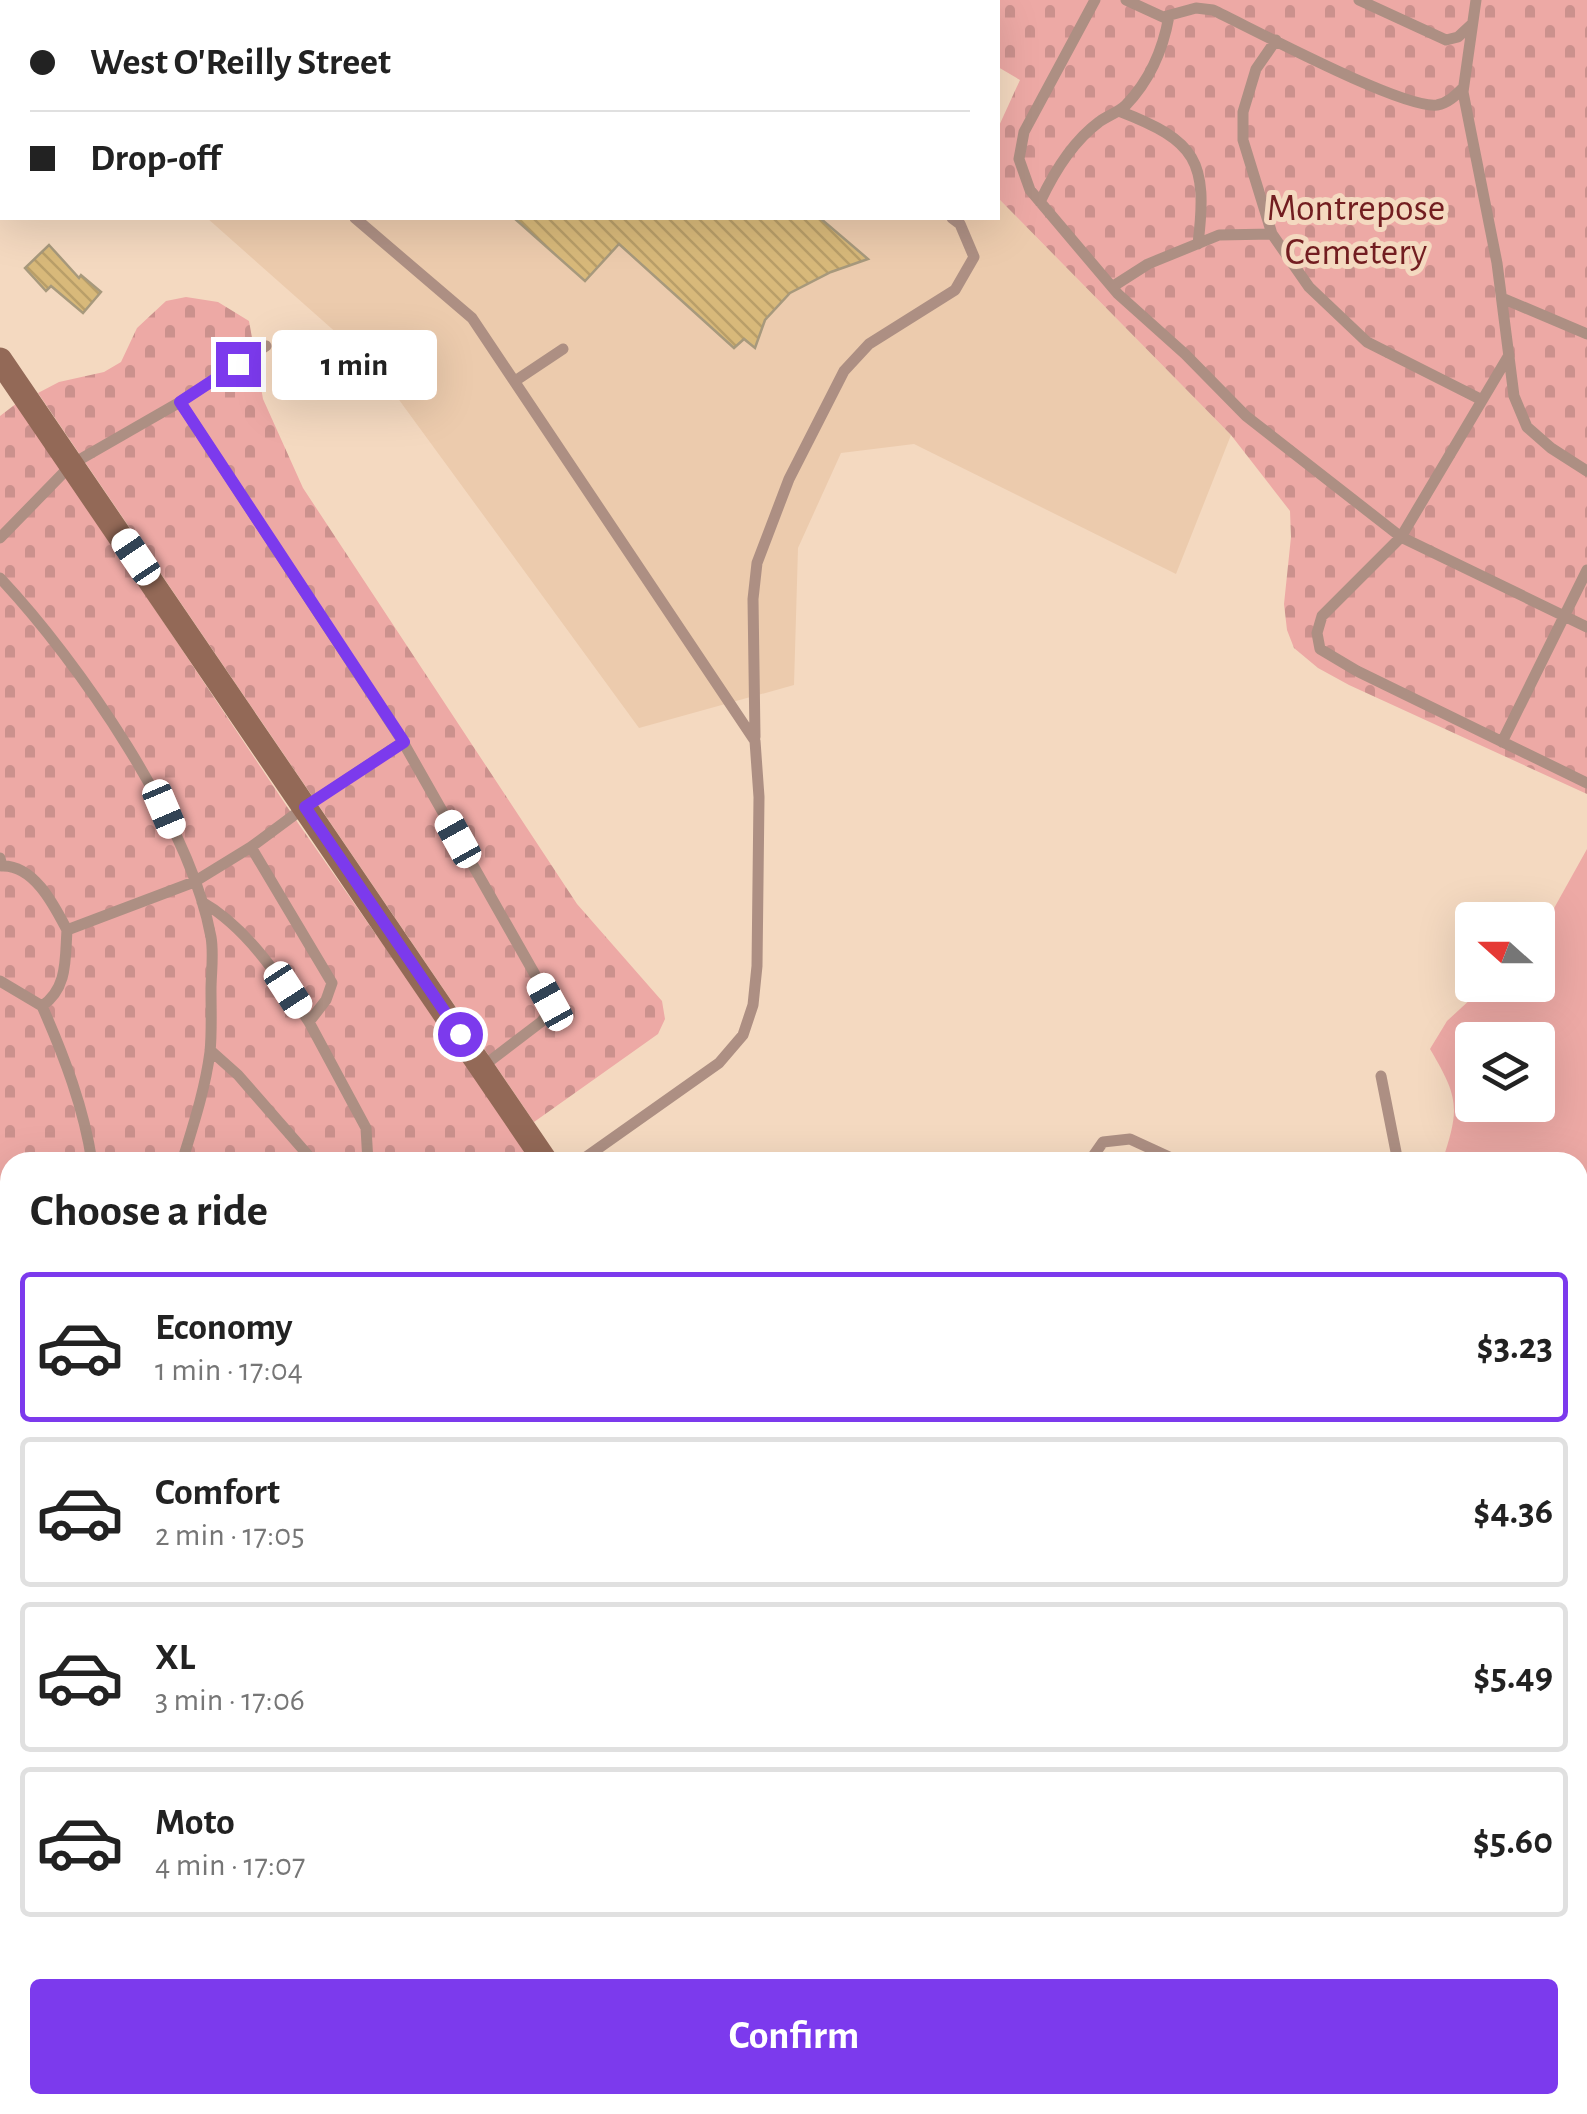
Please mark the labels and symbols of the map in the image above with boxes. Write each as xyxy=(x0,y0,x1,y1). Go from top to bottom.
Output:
park label: Montrepose Cemetery xyxy=(1267,190,1445,272)
callout: 1 min xyxy=(273,329,438,399)
route end xyxy=(216,342,261,387)
car xyxy=(107,524,165,590)
car xyxy=(138,776,190,842)
car xyxy=(430,805,486,873)
north arrow xyxy=(1455,902,1555,1002)
car xyxy=(259,957,317,1023)
car xyxy=(522,968,578,1036)
route start xyxy=(438,1012,483,1057)

